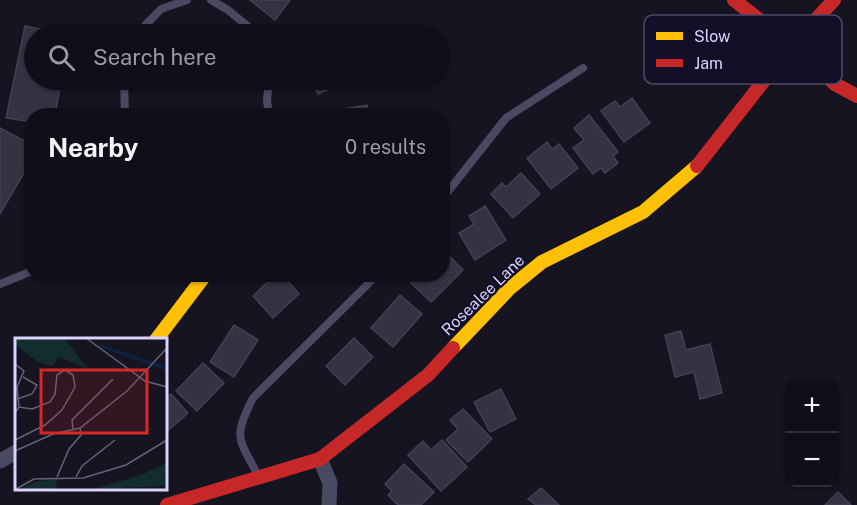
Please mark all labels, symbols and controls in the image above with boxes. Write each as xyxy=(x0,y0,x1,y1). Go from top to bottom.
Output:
legend xyxy=(644,15,842,84)
search box xyxy=(24,24,450,90)
text: Slow xyxy=(694,27,731,46)
icon: search xyxy=(45,41,78,74)
text: Search here xyxy=(93,44,217,70)
text: Jam xyxy=(694,54,723,73)
text: Nearby xyxy=(48,132,138,163)
text: 0 results xyxy=(345,135,426,159)
street label: Rosealee Lane xyxy=(438,251,528,339)
inset map xyxy=(15,338,166,490)
map controls xyxy=(785,379,839,487)
button: + xyxy=(785,379,839,433)
button: − xyxy=(785,433,839,487)

